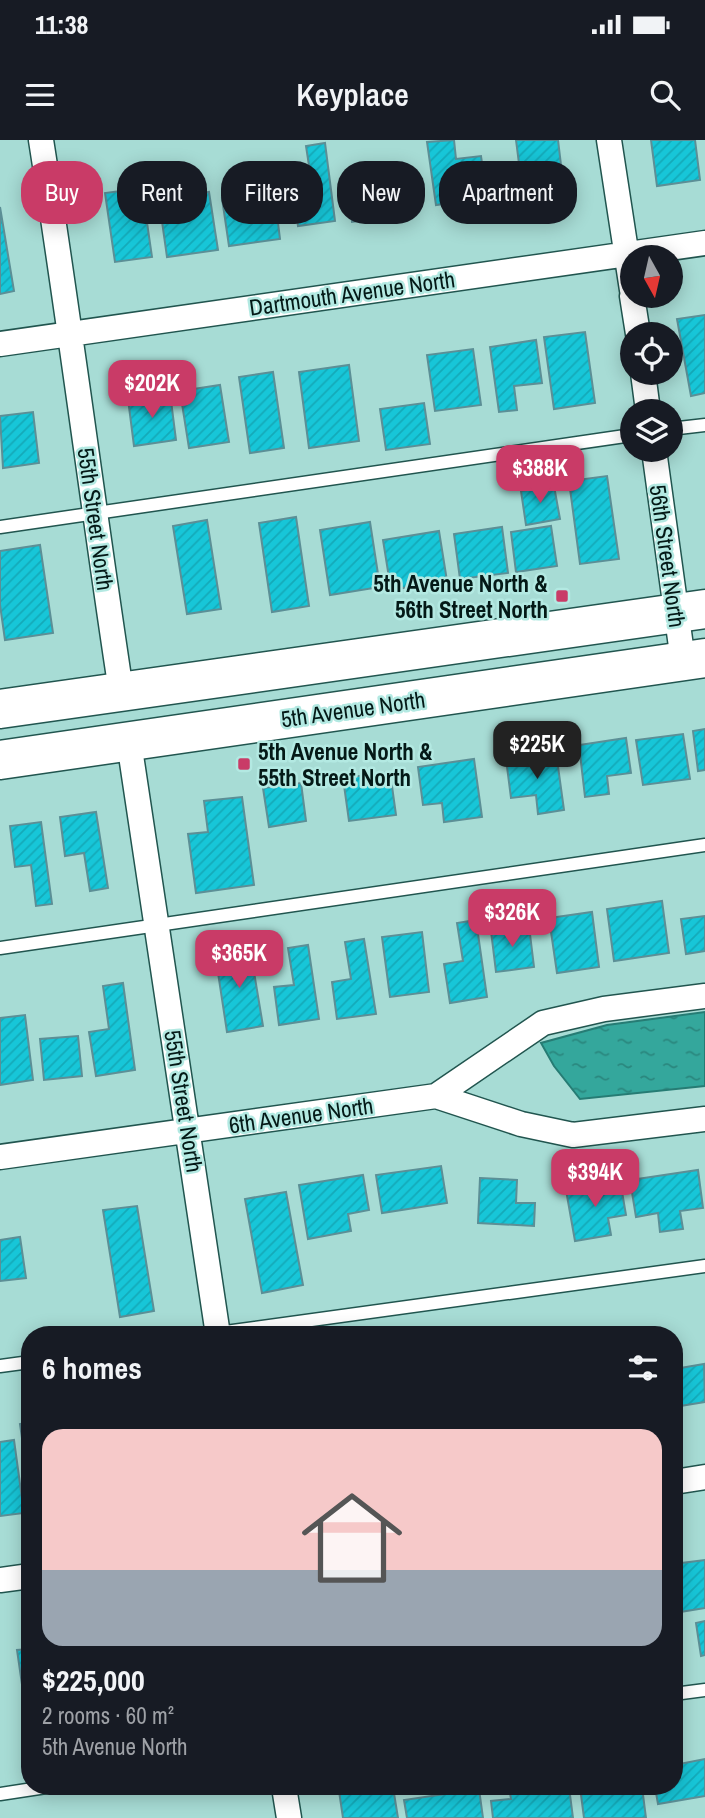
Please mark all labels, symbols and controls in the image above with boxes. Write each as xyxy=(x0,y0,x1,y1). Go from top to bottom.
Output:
text: 11:38 xyxy=(35,7,88,42)
text: Keyplace xyxy=(296,73,409,116)
icon: menu xyxy=(21,76,59,114)
icon: search xyxy=(646,76,684,114)
chip: Buy xyxy=(21,161,103,224)
chip: Rent xyxy=(117,161,207,224)
chip: Filters xyxy=(221,161,323,224)
chip: New xyxy=(337,161,425,224)
chip: Apartment xyxy=(439,161,577,224)
north arrow xyxy=(620,245,682,308)
map controls xyxy=(620,245,683,462)
street label: Dartmouth Avenue North xyxy=(247,263,457,323)
button: locate xyxy=(620,322,683,385)
pin: $202K xyxy=(103,360,201,420)
text: $202K xyxy=(124,367,180,398)
button: layers xyxy=(620,399,683,462)
street label: 55th Street North xyxy=(71,446,121,592)
pin: $388K xyxy=(491,446,589,505)
text: $388K xyxy=(512,452,568,483)
street label: 56th Street North xyxy=(643,483,693,629)
place label: 5th Avenue North & 56th Street North xyxy=(373,568,548,625)
marker: 5th Avenue North & 56th Street North xyxy=(554,588,570,604)
street label: 5th Avenue North xyxy=(279,684,427,734)
pin: $225K xyxy=(488,722,586,781)
text: $225K xyxy=(509,728,565,759)
place label: 5th Avenue North & 55th Street North xyxy=(258,736,433,793)
marker: 5th Avenue North & 55th Street North xyxy=(236,756,252,772)
pin: $326K xyxy=(463,890,561,949)
text: $326K xyxy=(484,896,540,927)
pin: $365K xyxy=(190,930,288,990)
text: $365K xyxy=(211,937,267,968)
street label: 55th Street North xyxy=(157,1028,211,1174)
street label: 6th Avenue North xyxy=(227,1090,375,1140)
pin: $394K xyxy=(546,1150,644,1209)
text: $394K xyxy=(567,1156,623,1187)
text: 6 homes xyxy=(42,1348,142,1388)
icon: filters xyxy=(624,1349,662,1387)
icon: home xyxy=(289,1475,415,1601)
text: $225,000 xyxy=(42,1660,145,1700)
text: 2 rooms · 60 m² xyxy=(42,1700,174,1731)
text: 5th Avenue North xyxy=(42,1731,187,1762)

